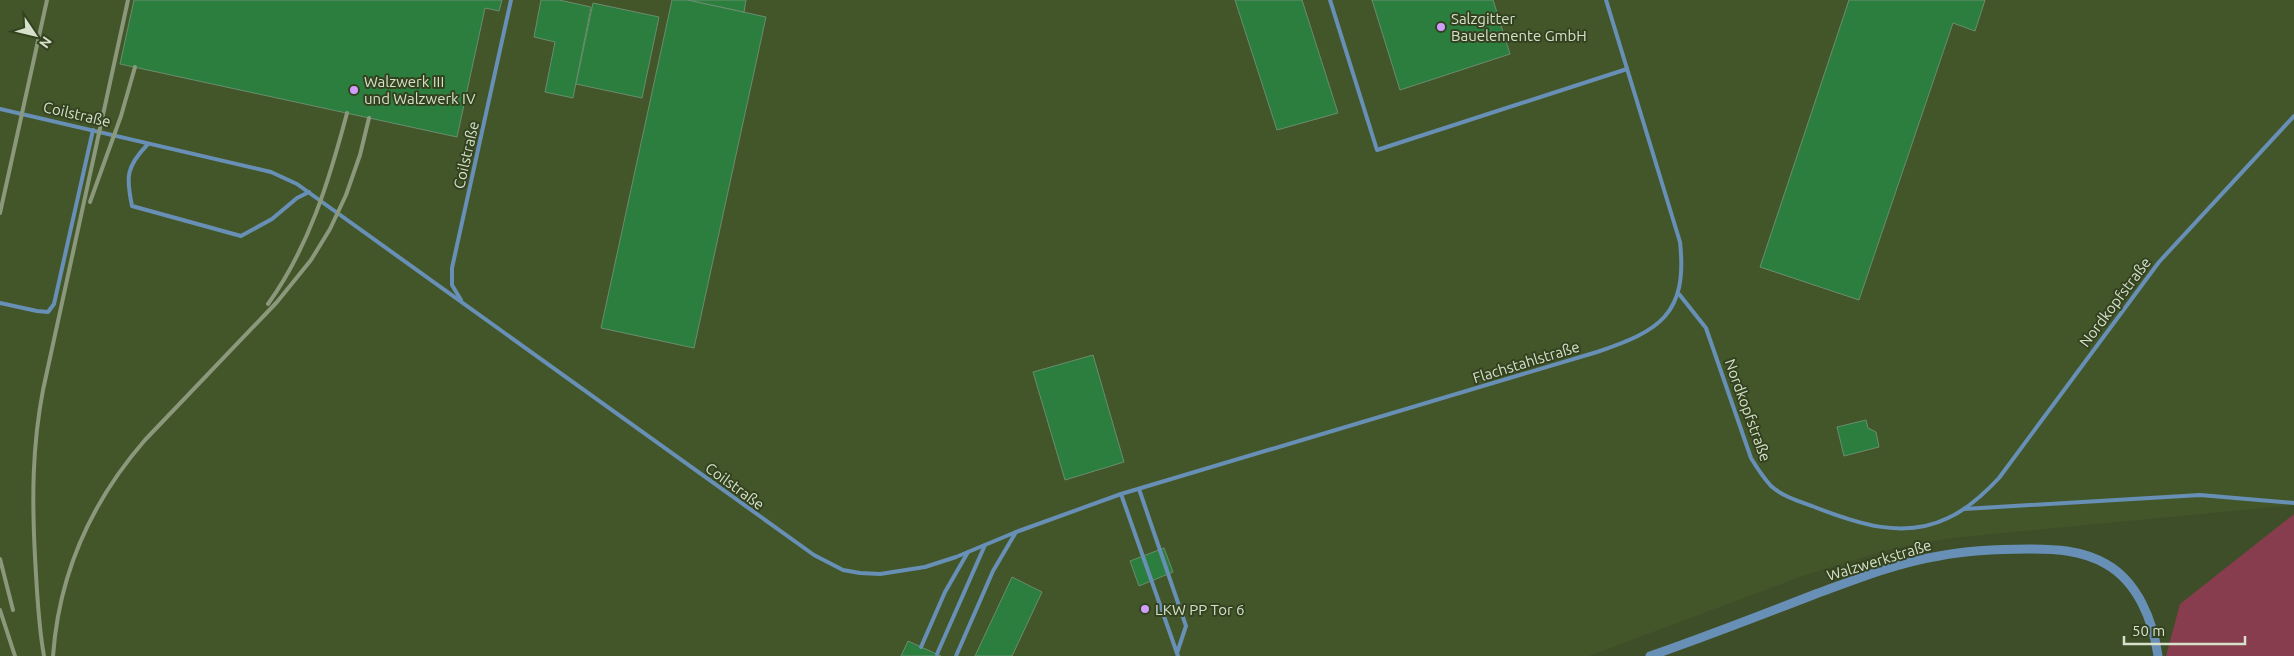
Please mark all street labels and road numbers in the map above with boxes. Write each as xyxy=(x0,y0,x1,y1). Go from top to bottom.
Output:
street label: Coilstraße xyxy=(42,98,112,130)
street label: Coilstraße xyxy=(450,120,482,190)
street label: Nordkopfstraße xyxy=(2076,254,2154,350)
street label: Flachstahlstraße xyxy=(1471,338,1581,386)
street label: Nordkopfstraße xyxy=(1722,357,1774,463)
street label: Coilstraße xyxy=(702,459,768,513)
street label: Walzwerkstraße xyxy=(1825,536,1933,584)

